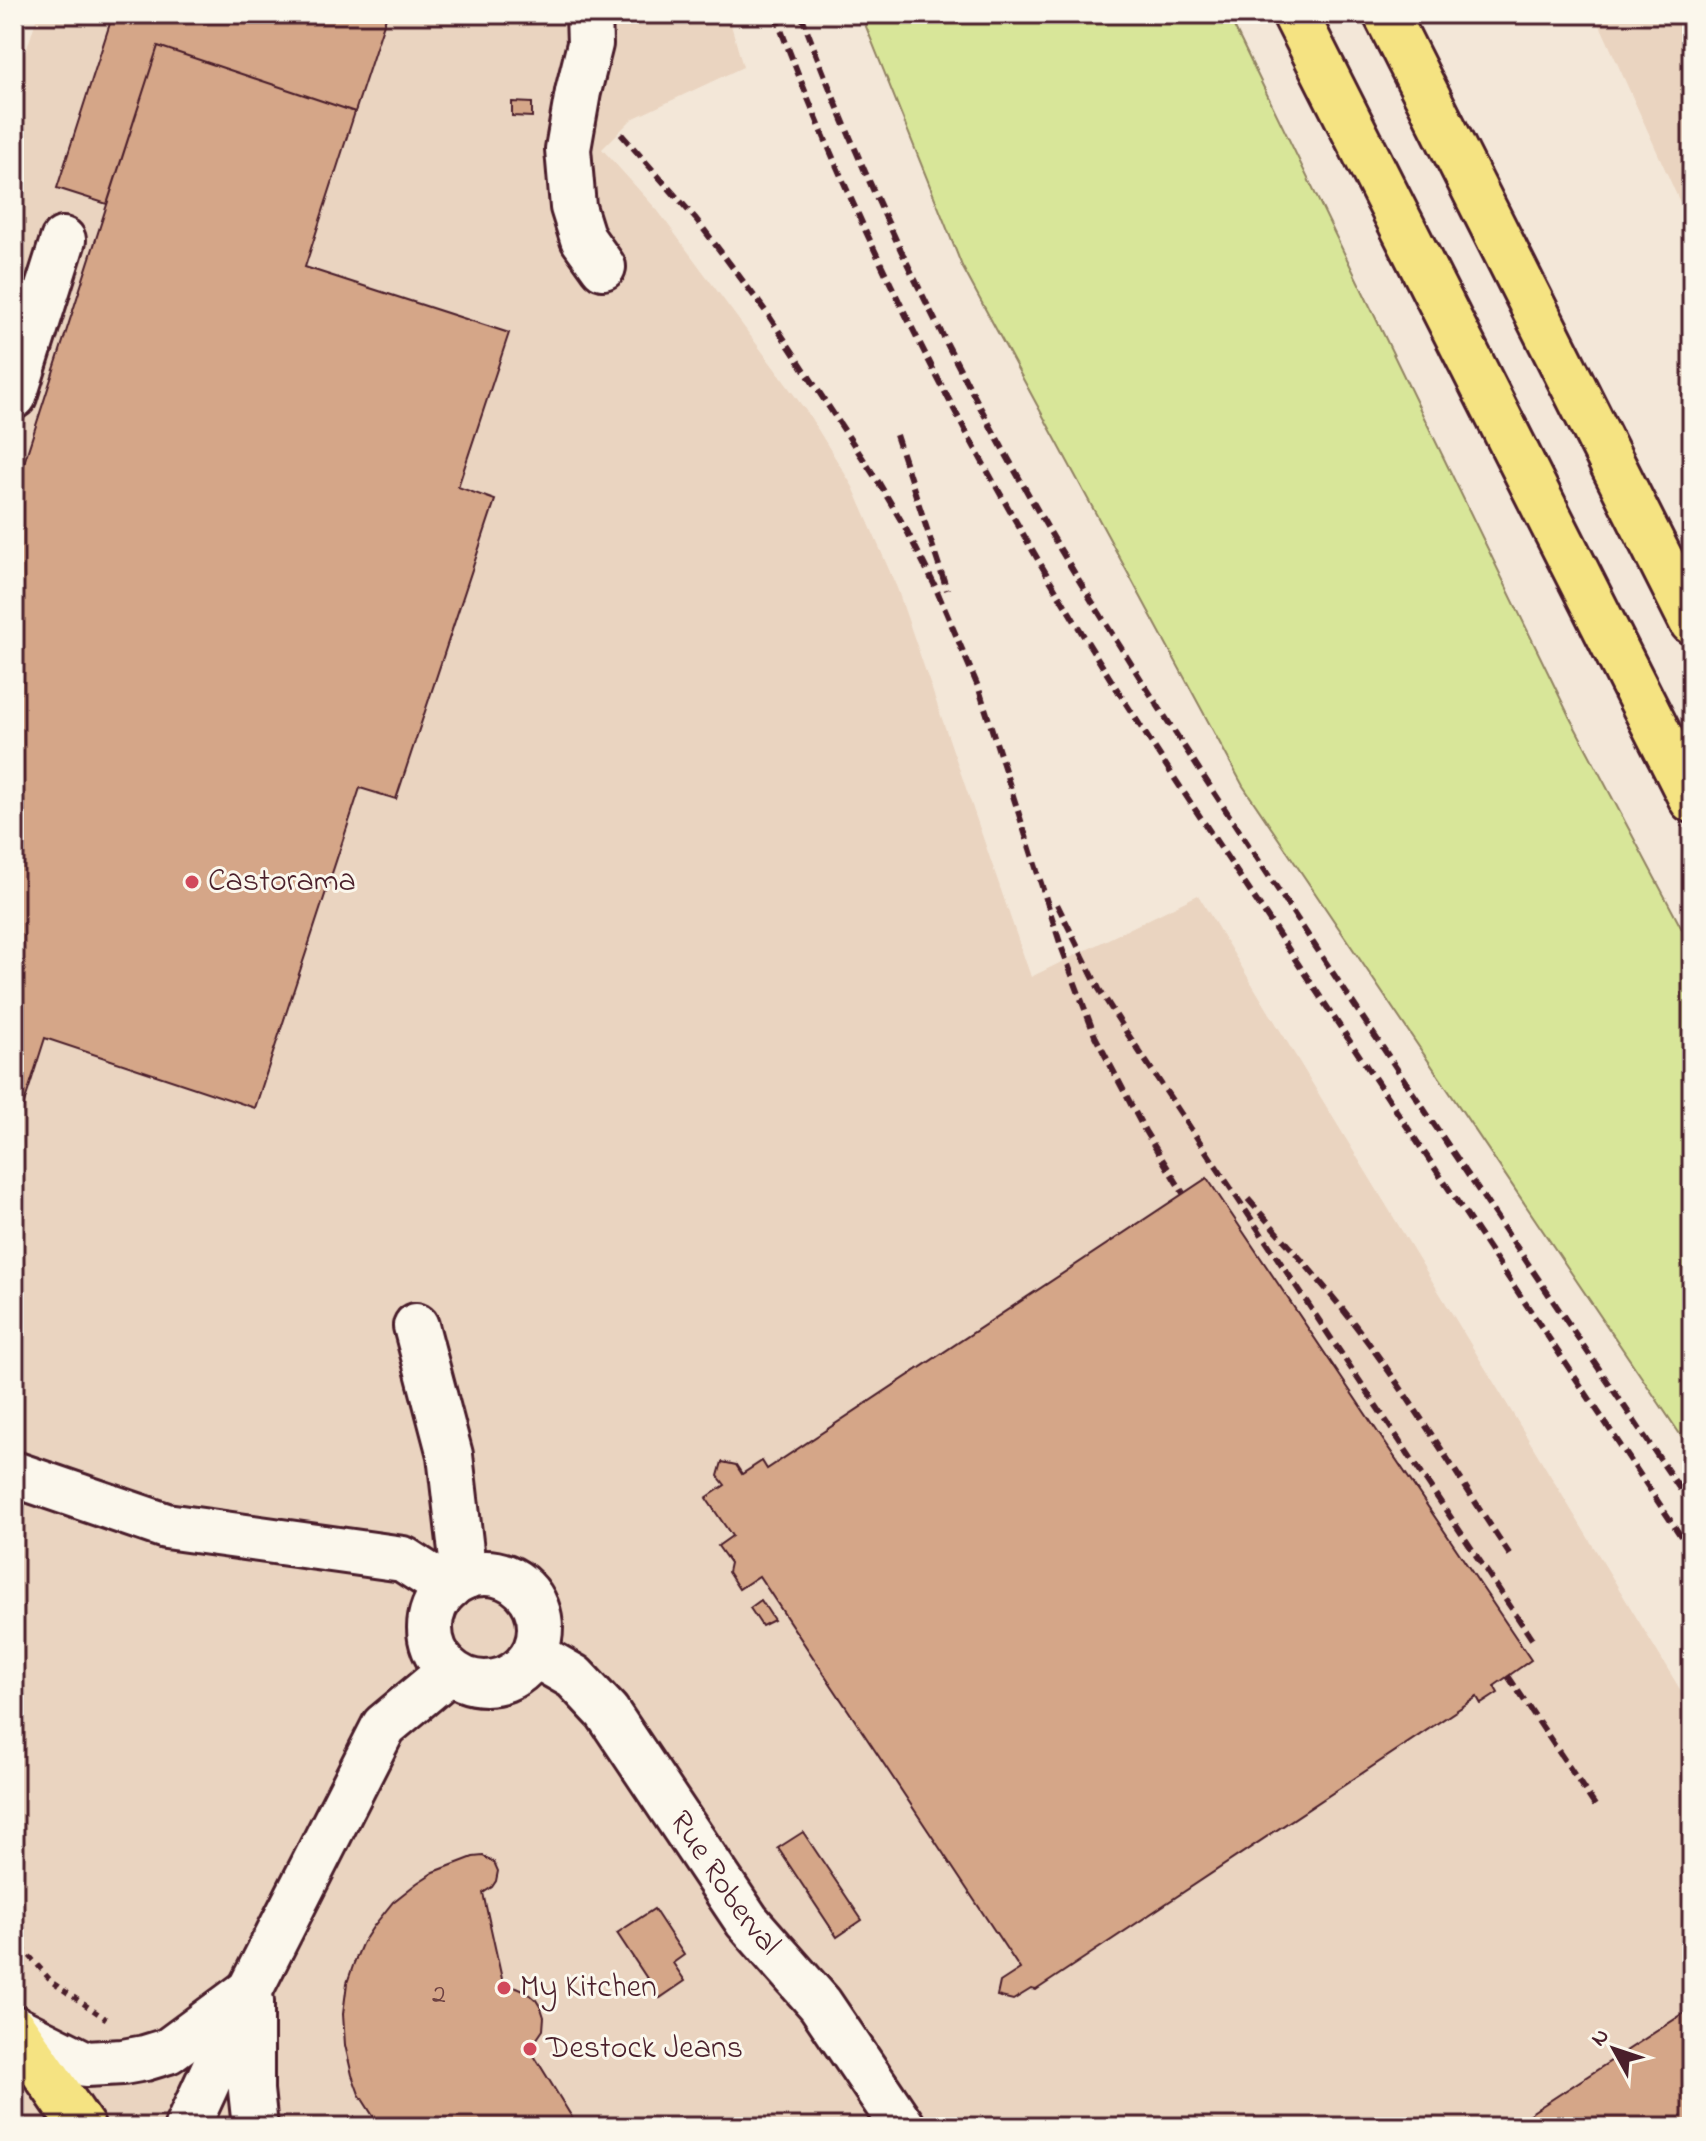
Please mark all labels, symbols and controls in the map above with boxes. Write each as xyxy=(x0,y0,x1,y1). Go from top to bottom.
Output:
place label: Castorama xyxy=(208,859,356,906)
marker: Castorama xyxy=(183,873,201,891)
street label: Rue Roberval xyxy=(656,1802,791,1967)
place label: My Kitchen xyxy=(520,1965,657,2012)
house number: 2 xyxy=(432,1975,446,2016)
marker: My Kitchen xyxy=(495,1979,513,1997)
north arrow xyxy=(1574,2009,1654,2089)
text: N xyxy=(1584,2022,1618,2054)
place label: Destock Jeans xyxy=(545,2026,743,2073)
marker: Destock Jeans xyxy=(521,2040,539,2058)

